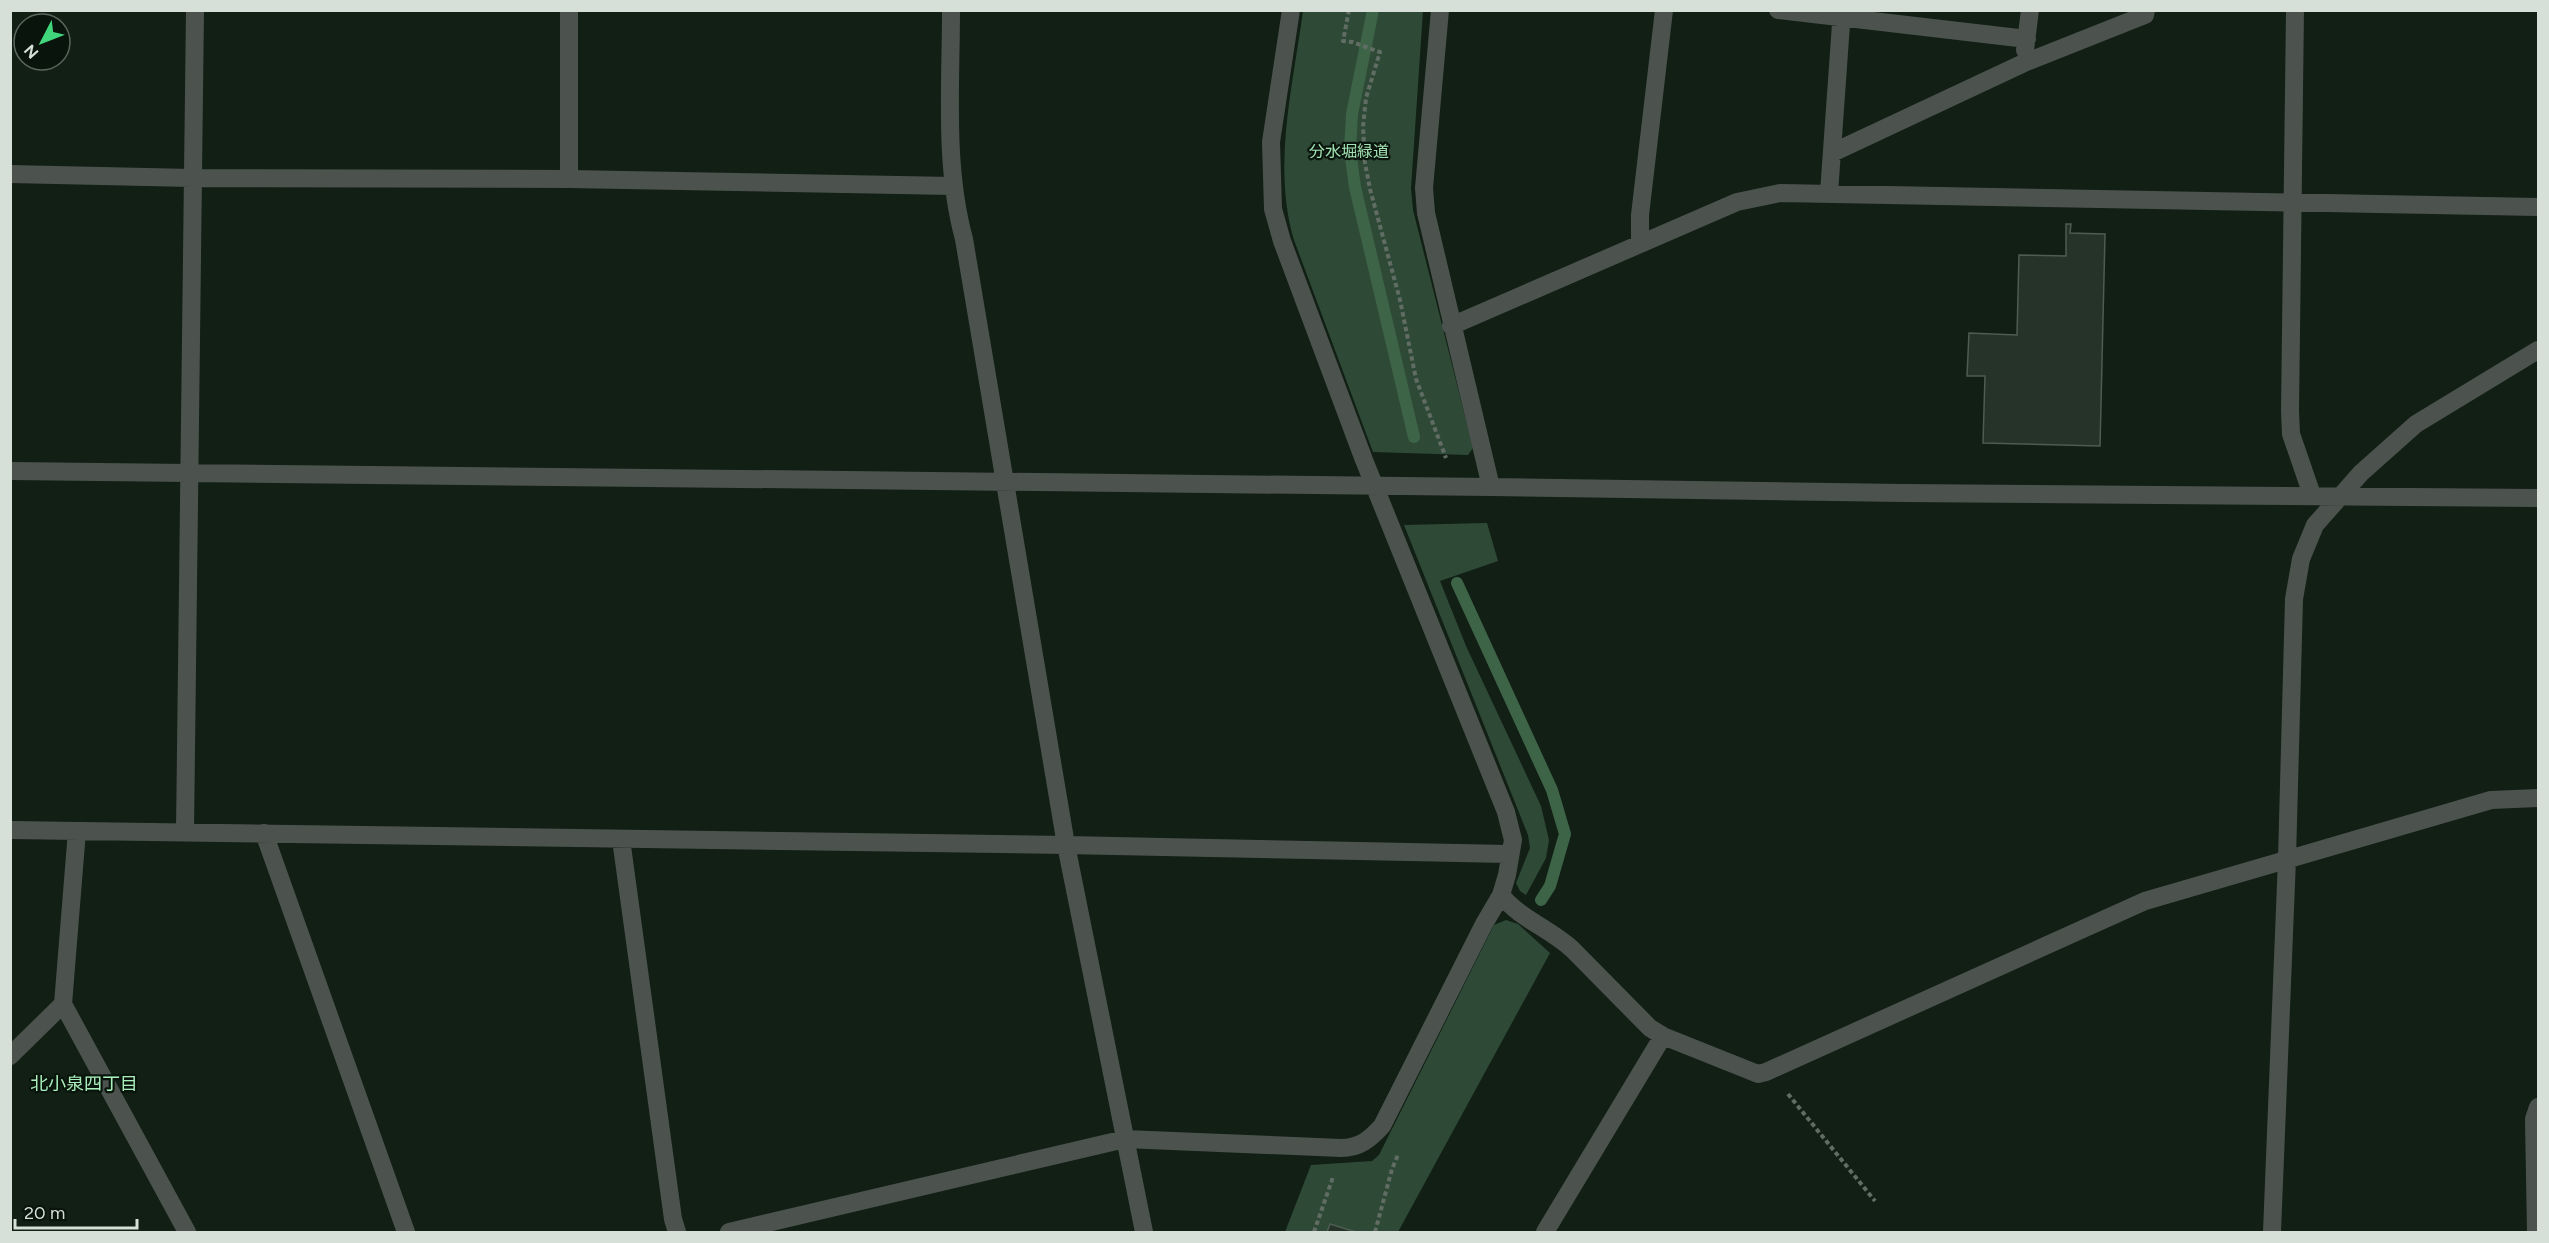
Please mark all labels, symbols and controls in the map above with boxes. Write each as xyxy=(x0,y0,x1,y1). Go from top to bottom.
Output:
north arrow xyxy=(12,12,72,72)
text: N xyxy=(20,41,42,63)
park label: 分水堀緑道 xyxy=(1309,142,1389,161)
district label: 北小泉四丁目 xyxy=(30,1073,138,1095)
scale bar xyxy=(15,1192,136,1230)
text: 20 m xyxy=(24,1202,65,1224)

